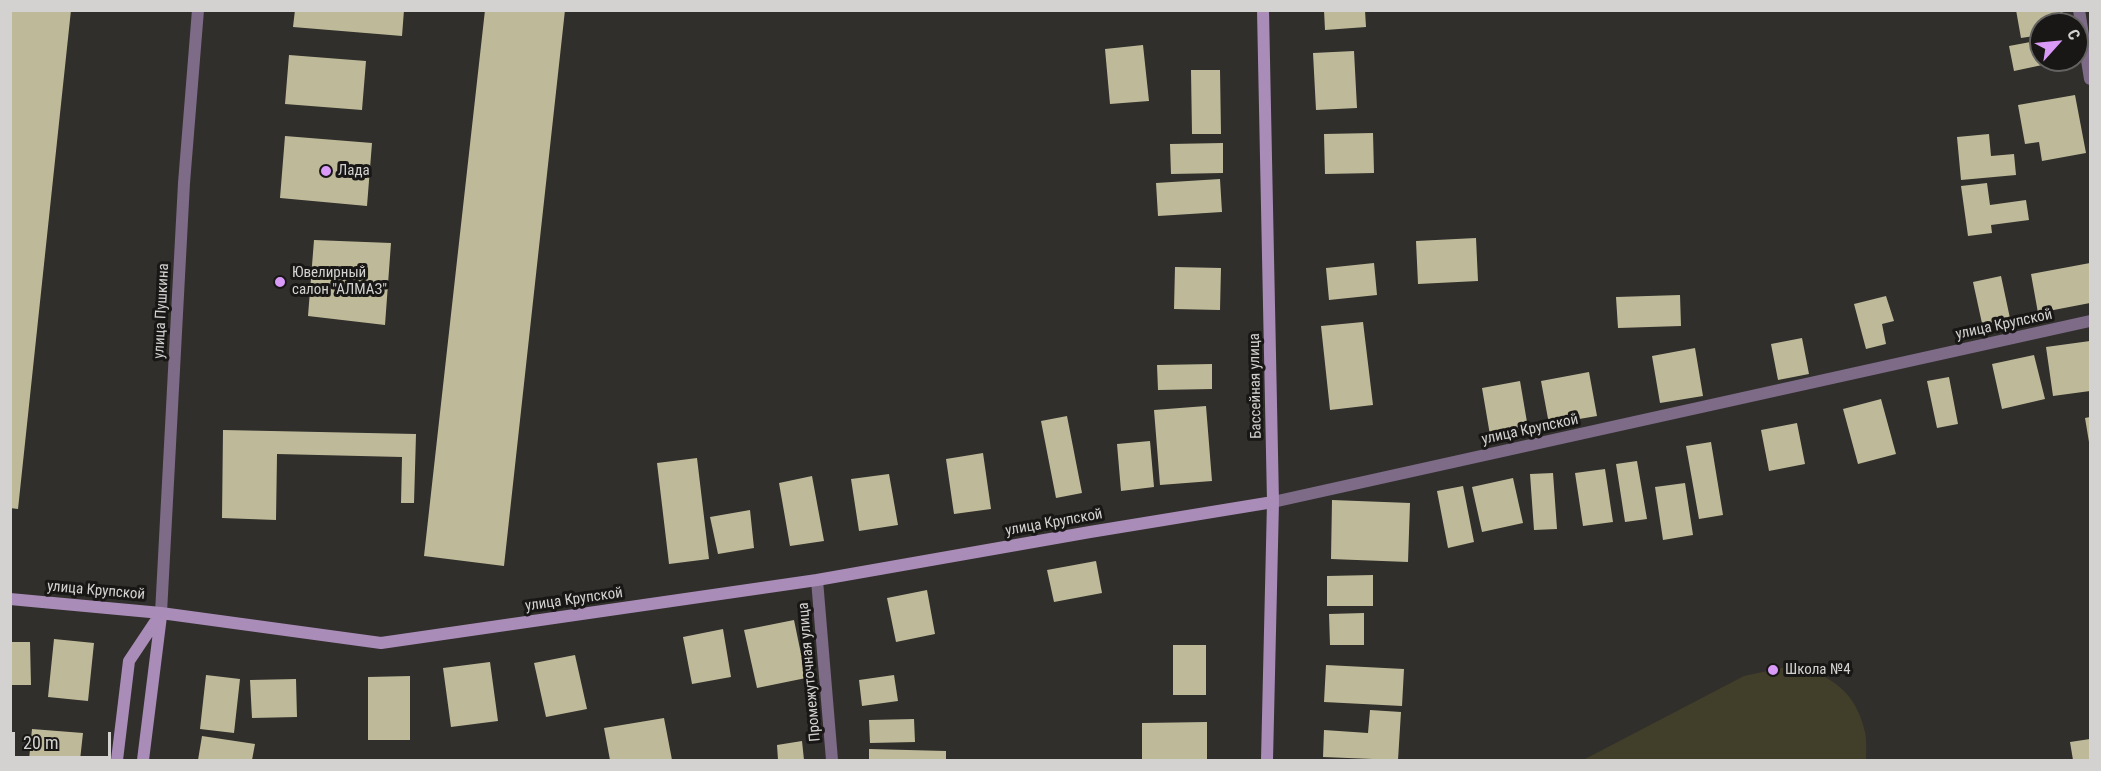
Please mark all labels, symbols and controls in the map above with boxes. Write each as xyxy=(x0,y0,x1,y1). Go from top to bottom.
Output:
north arrow xyxy=(2029,12,2089,72)
text: С xyxy=(2063,26,2084,43)
place label: Лада xyxy=(338,162,370,180)
marker: Лада xyxy=(319,164,333,178)
street label: улица Пушкина xyxy=(151,263,173,359)
place label: Ювелирный салон "АЛМАЗ" xyxy=(292,264,387,299)
marker: Ювелирный салон "АЛМАЗ" xyxy=(273,275,287,289)
street label: улица Крупской xyxy=(1954,306,2054,344)
street label: Бассейная улица xyxy=(1246,333,1266,439)
street label: улица Крупской xyxy=(1480,411,1580,449)
street label: улица Крупской xyxy=(1004,506,1104,540)
street label: улица Крупской xyxy=(46,578,146,604)
street label: улица Крупской xyxy=(524,584,624,616)
street label: Промежуточная улица xyxy=(795,602,825,742)
place label: Школа №4 xyxy=(1785,661,1851,679)
marker: Школа №4 xyxy=(1766,663,1780,677)
scale bar xyxy=(15,720,114,758)
text: 20 m xyxy=(23,732,58,753)

